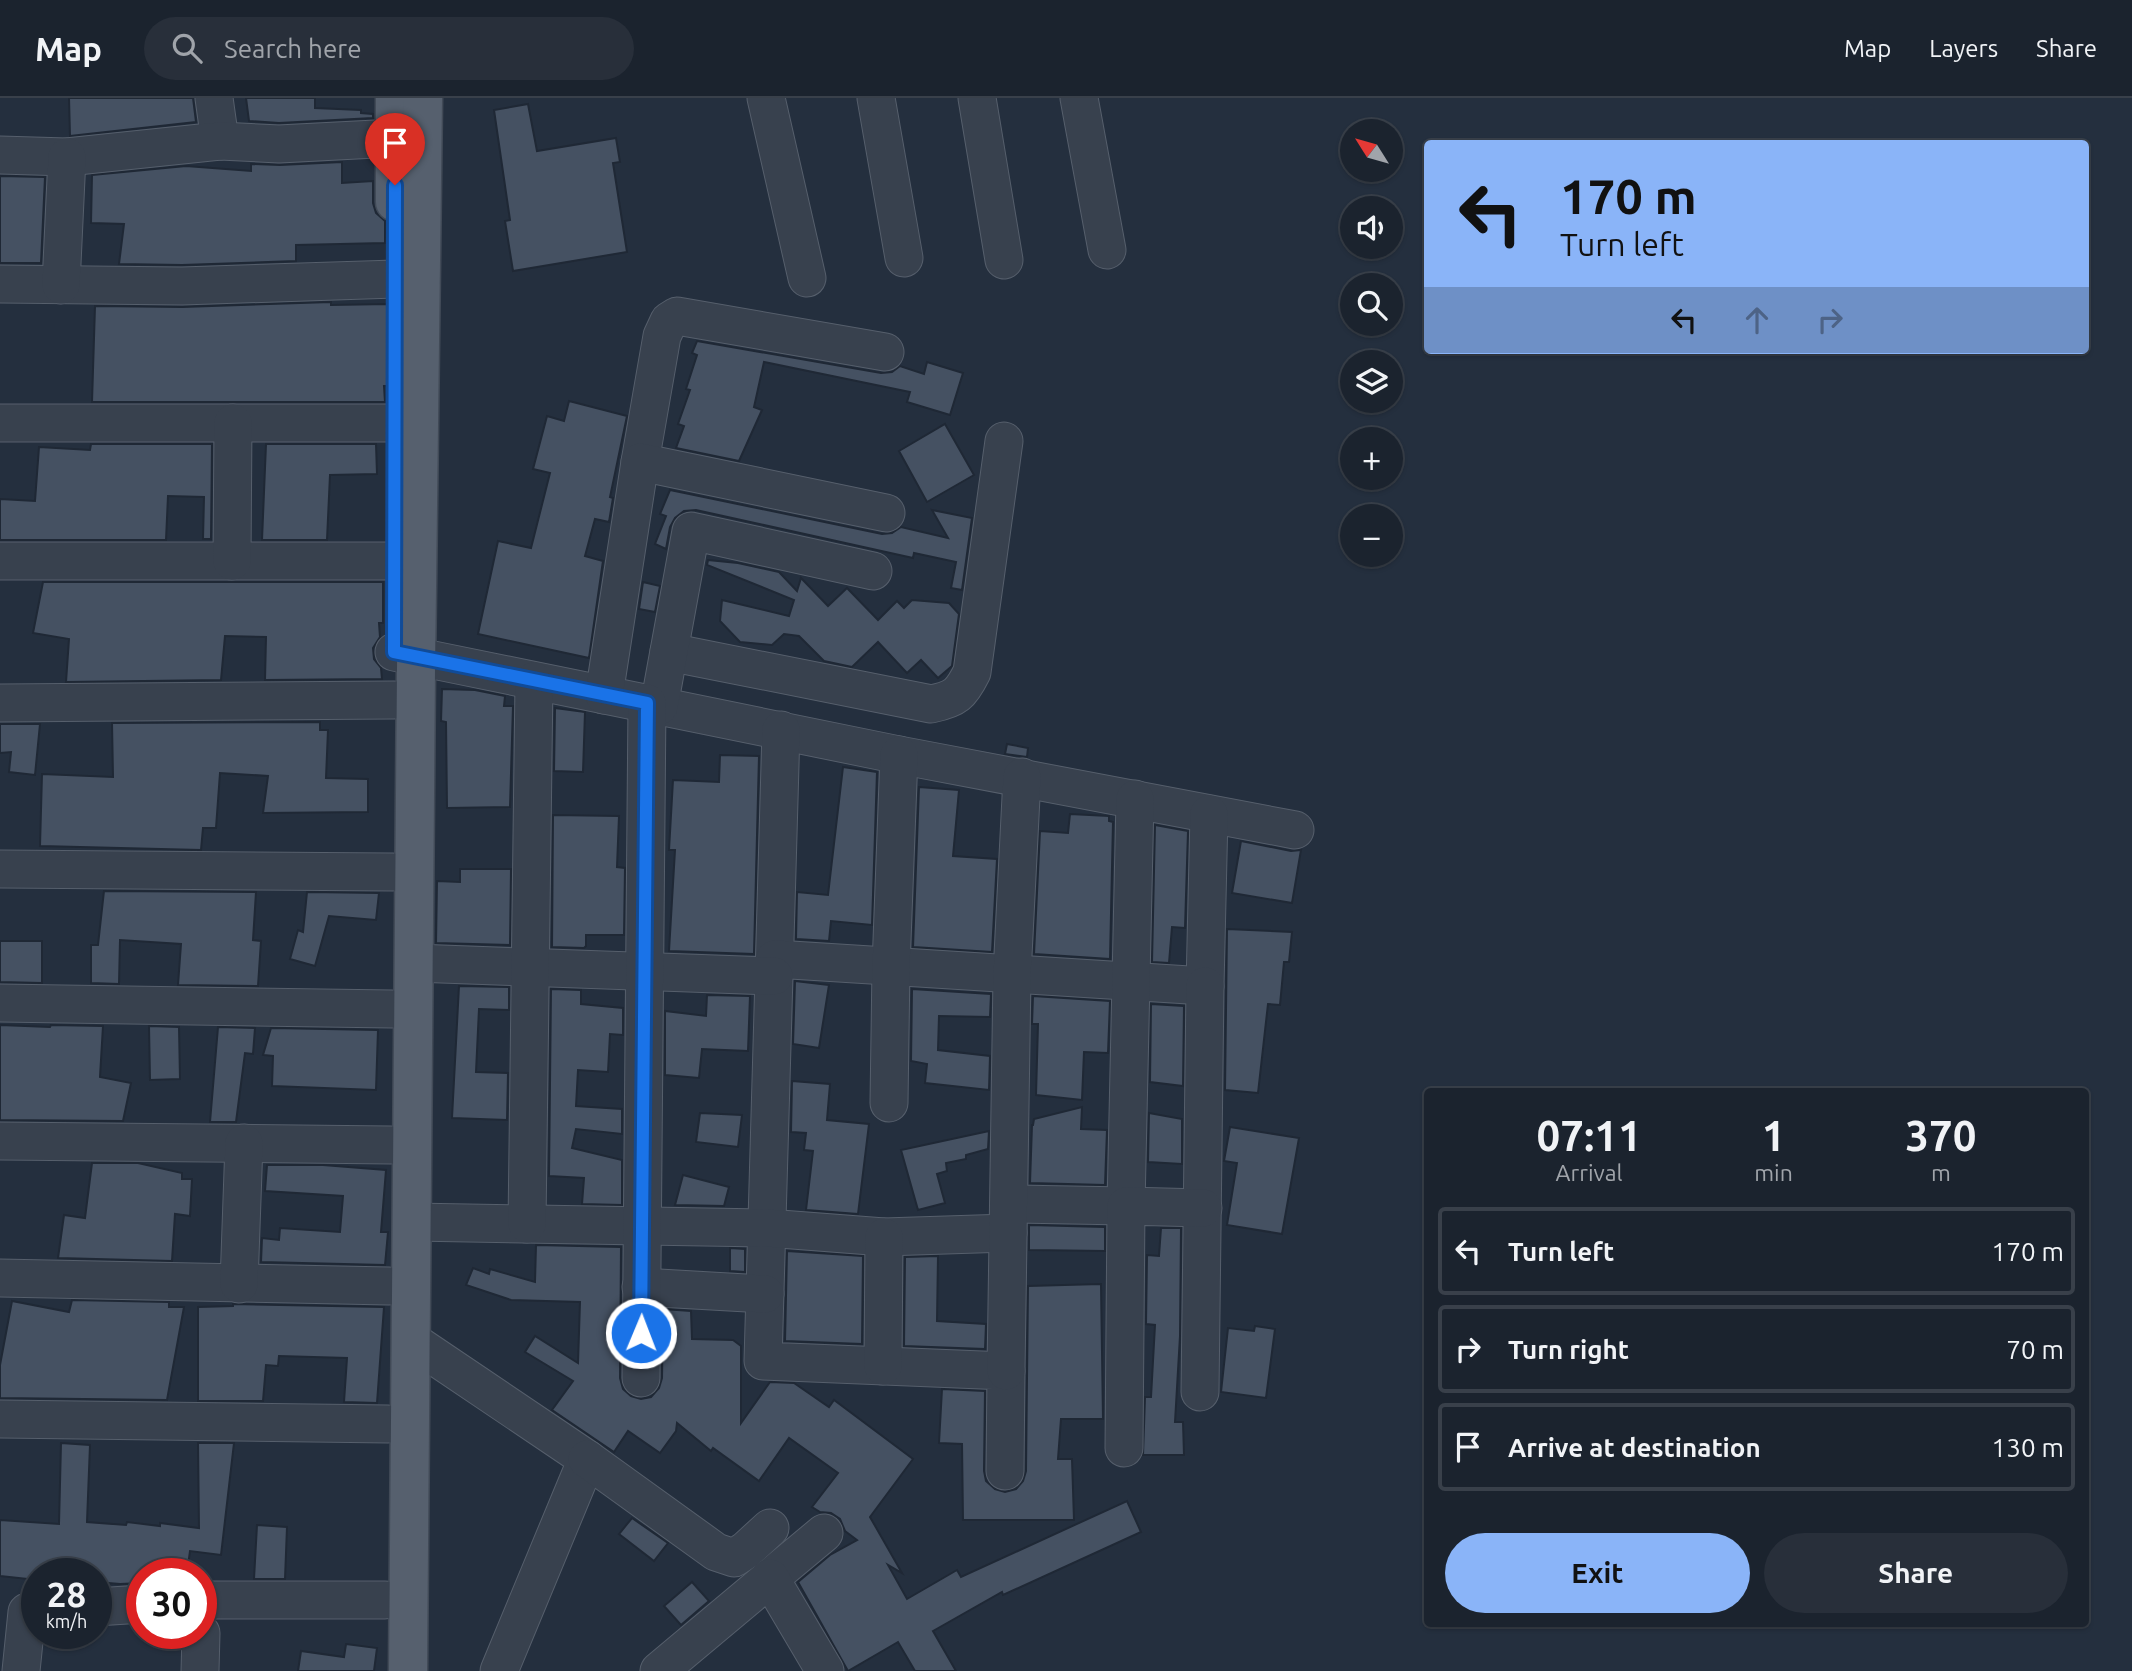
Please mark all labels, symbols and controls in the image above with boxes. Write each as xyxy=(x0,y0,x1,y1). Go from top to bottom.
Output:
search box xyxy=(144,17,634,80)
icon: search xyxy=(168,29,206,67)
text: Map xyxy=(35,30,102,67)
text: Search here xyxy=(224,34,362,63)
text: Map xyxy=(1844,35,1891,62)
text: Layers xyxy=(1929,35,1998,62)
text: Share xyxy=(2036,35,2097,62)
pin xyxy=(365,113,425,185)
north arrow xyxy=(1340,119,1404,182)
map controls xyxy=(1340,119,1403,567)
icon: arrive xyxy=(376,124,414,162)
icon: left xyxy=(1445,168,1536,259)
text: 170 m xyxy=(1560,168,1697,223)
button: sound xyxy=(1340,196,1403,259)
text: Turn left xyxy=(1560,226,1684,262)
button: search xyxy=(1340,273,1403,336)
icon: left xyxy=(1665,301,1703,339)
icon: ahead xyxy=(1738,301,1776,339)
icon: right xyxy=(1811,301,1849,339)
button: layers xyxy=(1340,350,1403,413)
button: + xyxy=(1340,427,1403,490)
button: − xyxy=(1340,504,1403,567)
text: 07:11 xyxy=(1537,1112,1642,1159)
text: 1 xyxy=(1762,1112,1785,1159)
text: 370 xyxy=(1905,1112,1976,1159)
text: Arrival xyxy=(1556,1160,1623,1185)
text: min xyxy=(1754,1160,1793,1185)
text: m xyxy=(1931,1160,1951,1185)
icon: left xyxy=(1449,1232,1487,1270)
text: Turn left xyxy=(1508,1237,1614,1266)
text: 170 m xyxy=(1992,1237,2064,1266)
position arrow xyxy=(604,1296,678,1370)
icon: right xyxy=(1449,1330,1487,1368)
text: Turn right xyxy=(1508,1335,1629,1364)
text: 70 m xyxy=(2006,1335,2064,1364)
icon: arrive xyxy=(1449,1428,1487,1466)
text: Arrive at destination xyxy=(1508,1433,1761,1462)
text: 130 m xyxy=(1992,1433,2064,1462)
button: Exit xyxy=(1445,1533,1750,1613)
button: Share xyxy=(1764,1533,2068,1613)
speed limit sign: 30 xyxy=(126,1558,217,1649)
text: 28 xyxy=(47,1574,86,1614)
text: km/h xyxy=(46,1611,87,1631)

